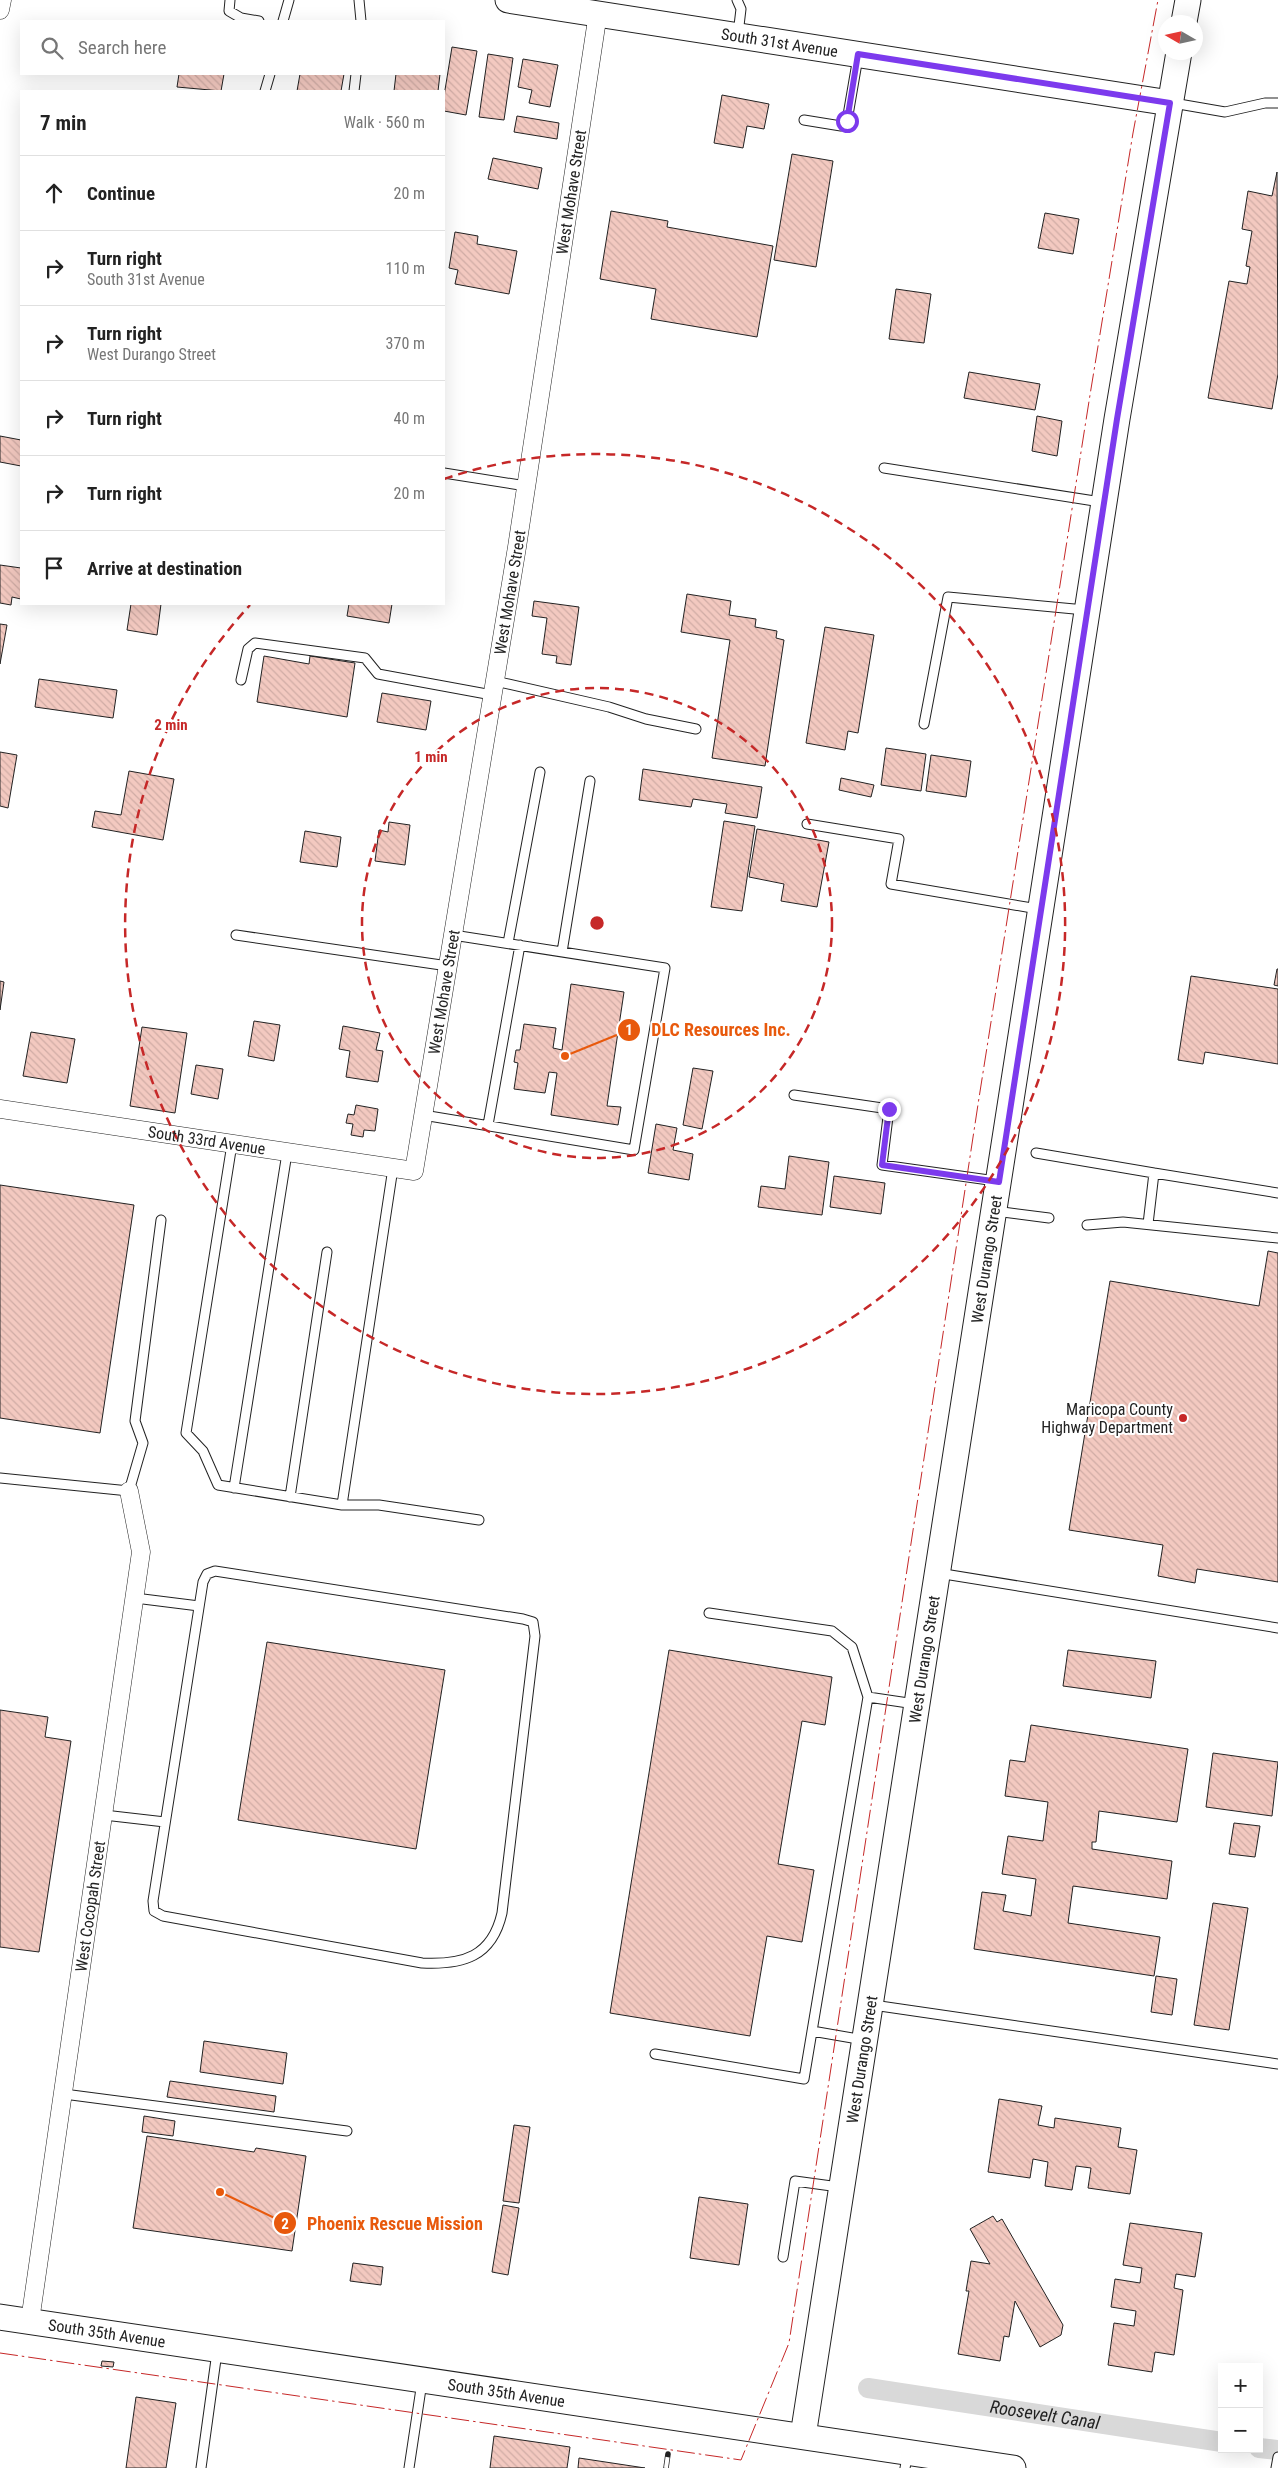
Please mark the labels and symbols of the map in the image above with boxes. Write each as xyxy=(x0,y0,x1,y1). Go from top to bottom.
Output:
north arrow xyxy=(1158,15,1203,60)
street label: South 31st Avenue xyxy=(720,24,839,61)
route start xyxy=(836,110,859,133)
street label: West Mohave Street xyxy=(552,128,590,256)
street label: West Mohave Street xyxy=(490,529,529,656)
text: 2 min xyxy=(154,716,188,734)
text: 1 min xyxy=(414,748,448,766)
centre of rings xyxy=(588,914,606,932)
street label: West Mohave Street xyxy=(424,928,464,1056)
callout: DLC Resources Inc. xyxy=(616,1013,801,1046)
text: DLC Resources Inc. xyxy=(651,1019,791,1040)
text: 1 xyxy=(625,1021,633,1039)
route end xyxy=(878,1098,901,1121)
street label: South 33rd Avenue xyxy=(147,1122,267,1159)
street label: West Durango Street xyxy=(967,1194,1006,1324)
place label: Maricopa County Highway Department xyxy=(1041,1400,1173,1437)
marker: Maricopa County Highway Department xyxy=(1177,1412,1189,1424)
street label: West Durango Street xyxy=(905,1594,944,1725)
street label: West Cocopah Street xyxy=(72,1839,109,1973)
street label: West Durango Street xyxy=(843,1994,881,2125)
callout: Phoenix Rescue Mission xyxy=(272,2207,493,2240)
text: Phoenix Rescue Mission xyxy=(307,2213,483,2234)
text: 2 xyxy=(281,2215,289,2233)
street label: South 35th Avenue xyxy=(47,2315,167,2352)
street label: South 35th Avenue xyxy=(446,2375,566,2411)
water label: Roosevelt Canal xyxy=(989,2396,1102,2433)

